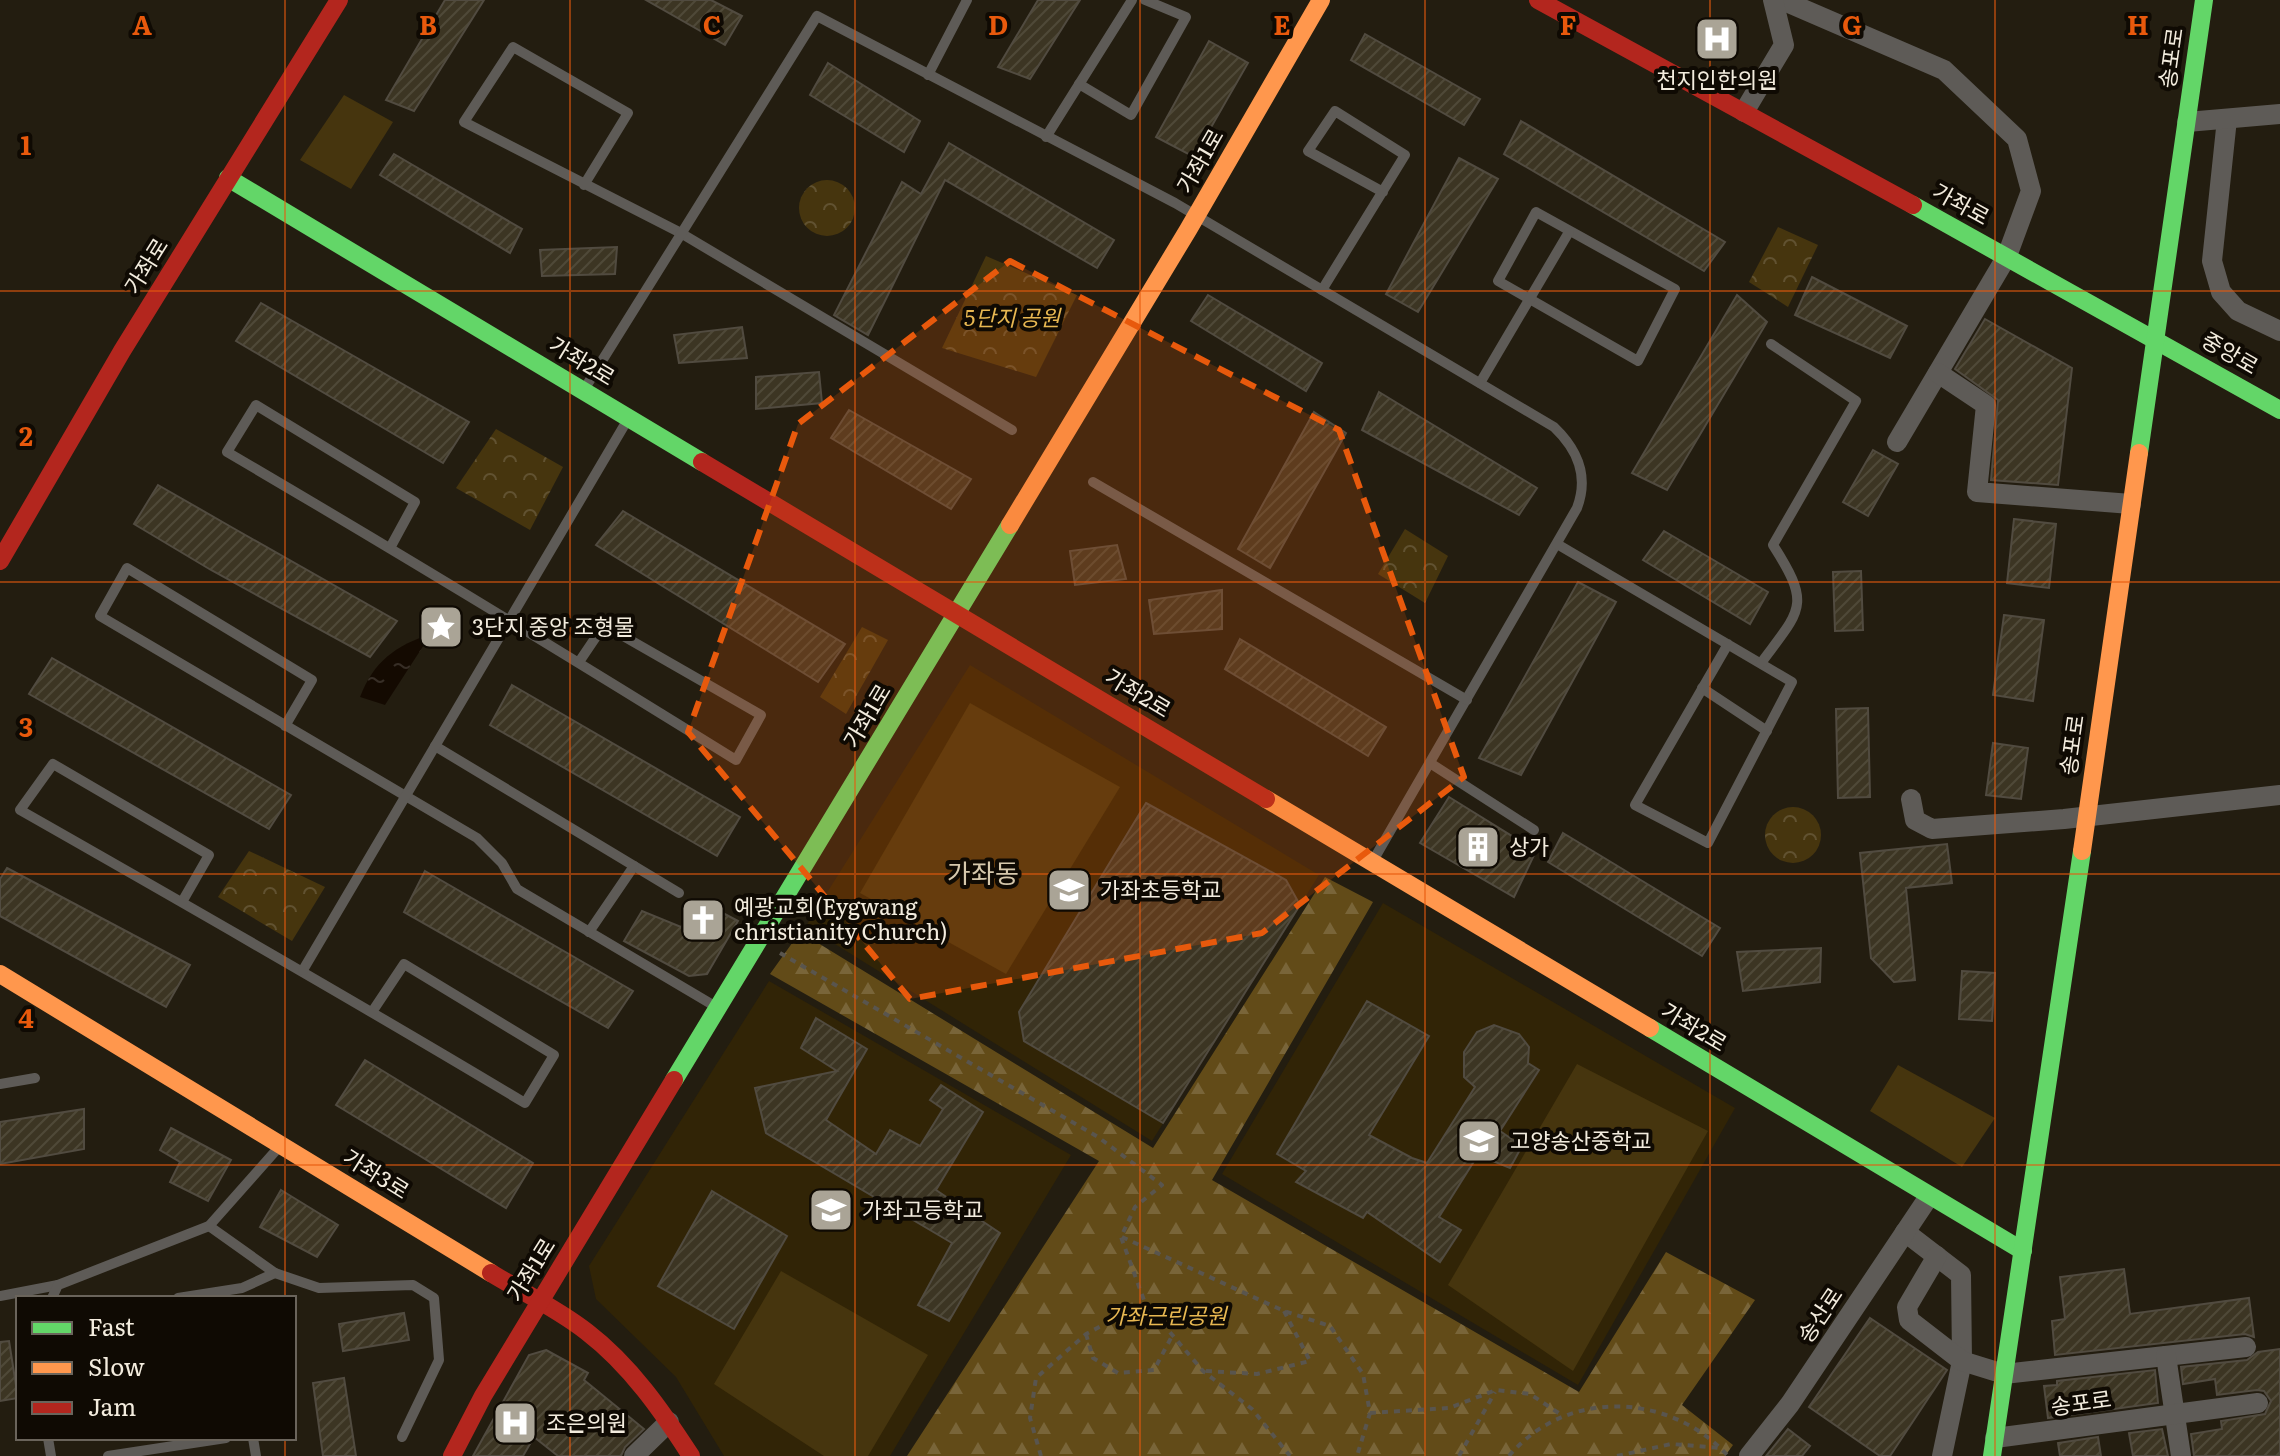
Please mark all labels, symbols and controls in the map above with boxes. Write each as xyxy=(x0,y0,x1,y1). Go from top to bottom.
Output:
text: A xyxy=(132,4,152,43)
text: B xyxy=(419,4,437,43)
text: C xyxy=(703,4,721,43)
text: D xyxy=(988,4,1008,43)
text: E xyxy=(1273,4,1291,43)
text: F xyxy=(1560,4,1576,43)
text: G xyxy=(1842,4,1862,43)
text: H xyxy=(2127,4,2149,43)
hospital icon: 천지인한의원 xyxy=(1693,15,1741,63)
street label: 송포로 xyxy=(2149,25,2190,90)
place label: 천지인한의원 xyxy=(1656,62,1778,95)
street label: 가좌1로 xyxy=(1167,122,1230,199)
text: 1 xyxy=(21,124,32,163)
street label: 가좌로 xyxy=(1927,174,1996,232)
street label: 가좌로 xyxy=(115,231,175,300)
park label: 5단지 공원 xyxy=(964,300,1062,333)
street label: 중앙로 xyxy=(2196,322,2265,381)
street label: 가좌2로 xyxy=(543,327,622,392)
text: 2 xyxy=(19,415,33,454)
place icon: 3단지 중앙 조형물 xyxy=(417,603,465,651)
place label: 3단지 중앙 조형물 xyxy=(472,609,634,642)
street label: 가좌2로 xyxy=(1099,659,1178,724)
street label: 가좌1로 xyxy=(834,677,898,754)
text: 3 xyxy=(19,706,33,745)
street label: 송포로 xyxy=(2050,712,2091,777)
building icon: 상가 xyxy=(1454,823,1502,871)
place label: 상가 xyxy=(1509,829,1549,862)
district label: 가좌동 xyxy=(947,852,1019,891)
school or university icon: 가좌초등학교 xyxy=(1045,866,1093,914)
place label: 가좌초등학교 xyxy=(1100,872,1221,905)
place label: 예광교회(Eygwang christianity Church) xyxy=(734,889,948,947)
church icon: 예광교회(Eygwang christianity Church) xyxy=(679,896,727,944)
street label: 가좌2로 xyxy=(1655,993,1734,1058)
text: 4 xyxy=(18,997,34,1036)
school or university icon: 고양송산중학교 xyxy=(1455,1117,1503,1165)
place label: 고양송산중학교 xyxy=(1510,1123,1652,1156)
street label: 가좌3로 xyxy=(337,1139,416,1206)
school or university icon: 가좌고등학교 xyxy=(807,1186,855,1234)
place label: 가좌고등학교 xyxy=(862,1192,983,1225)
street label: 가좌1로 xyxy=(497,1231,562,1307)
street label: 송산로 xyxy=(1788,1280,1849,1349)
legend xyxy=(16,1296,296,1440)
park label: 가좌근린공원 xyxy=(1105,1298,1228,1331)
text: Fast xyxy=(88,1308,135,1343)
text: Slow xyxy=(88,1348,145,1383)
street label: 송포로 xyxy=(2048,1381,2113,1422)
text: Jam xyxy=(88,1388,136,1423)
hospital icon: 조은의원 xyxy=(491,1399,539,1447)
place label: 조은의원 xyxy=(546,1405,627,1438)

